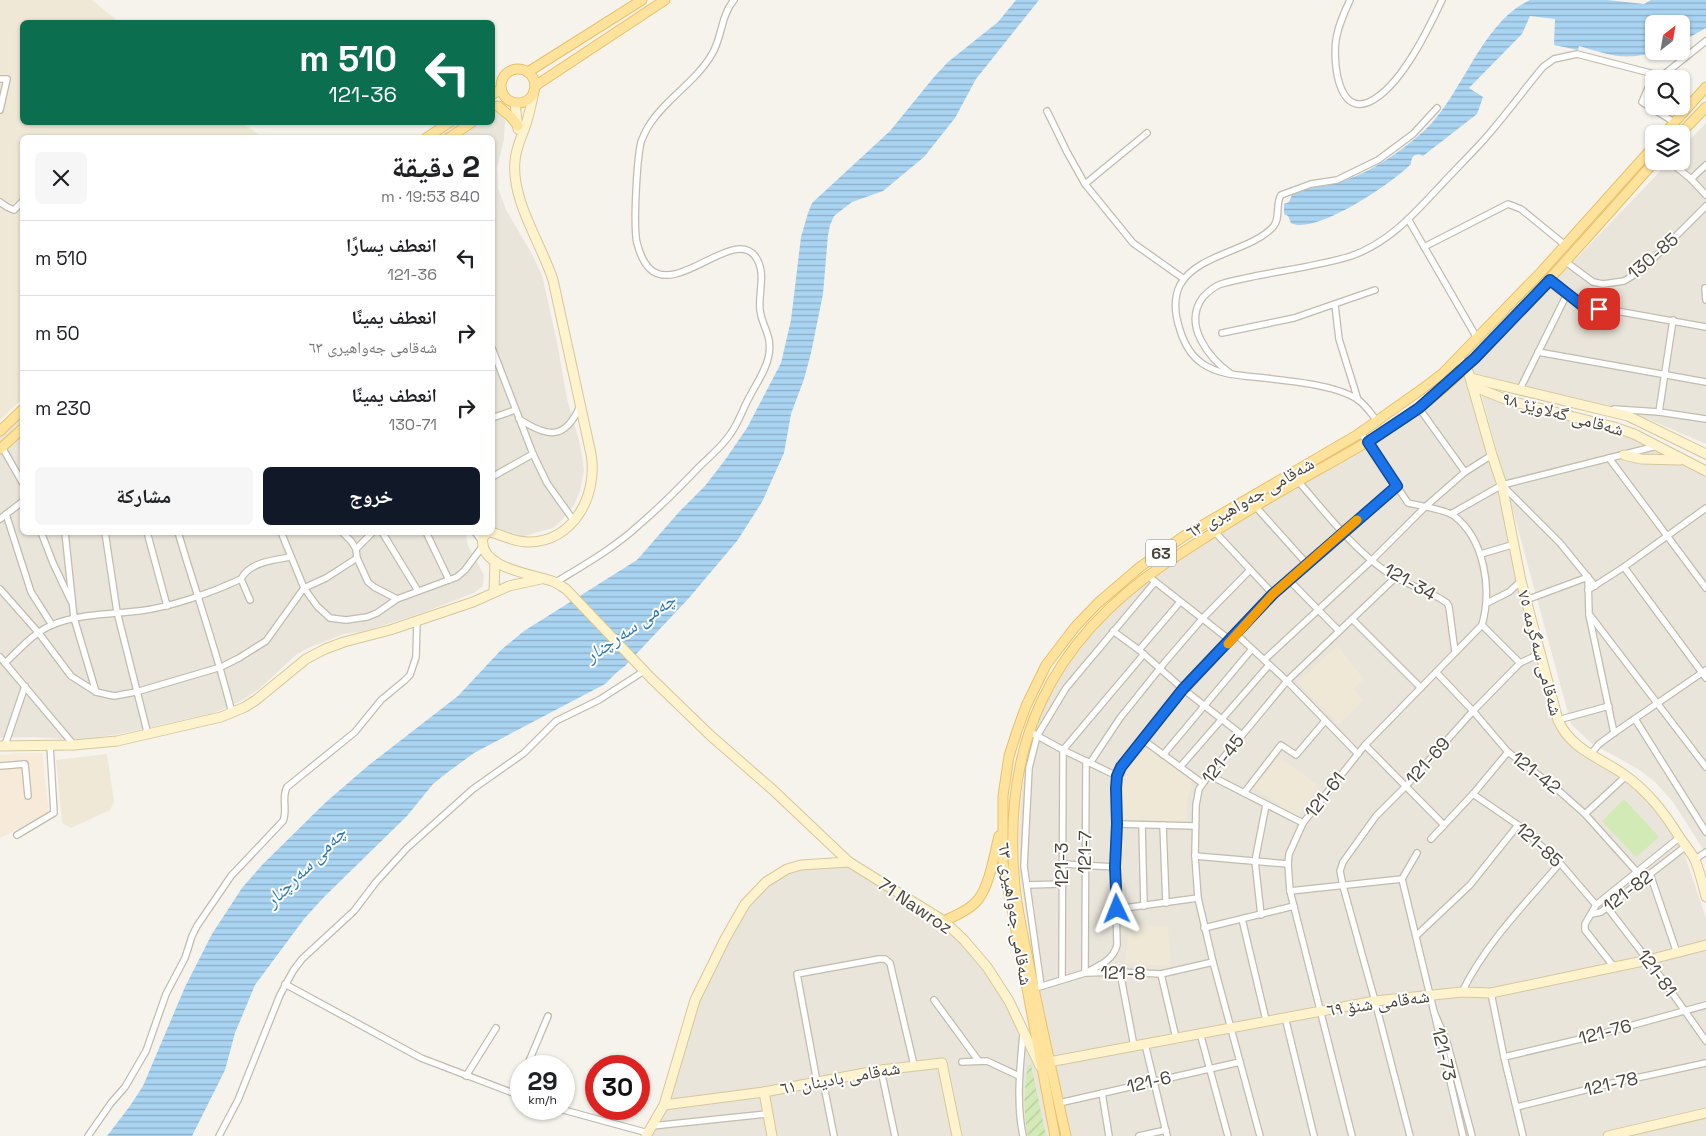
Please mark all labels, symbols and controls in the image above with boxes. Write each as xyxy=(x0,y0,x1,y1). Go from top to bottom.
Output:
north arrow xyxy=(1645,15,1690,60)
map controls xyxy=(1645,15,1690,170)
text: 510 m xyxy=(299,37,397,81)
icon: left xyxy=(415,40,480,105)
button: search xyxy=(1645,70,1690,115)
text: 121-36 xyxy=(329,80,397,108)
button: layers xyxy=(1645,125,1690,170)
text: 2 دقيقة xyxy=(392,147,480,186)
button: close xyxy=(35,152,87,204)
text: 840 m · 19:53 xyxy=(381,186,480,207)
street label: 130-85 xyxy=(1622,227,1683,284)
text: انعطف يسارًا xyxy=(346,233,437,258)
icon: left xyxy=(452,244,480,272)
text: 510 m xyxy=(35,246,87,271)
text: 121-36 xyxy=(387,264,437,285)
pin xyxy=(1578,288,1620,330)
icon: arrive xyxy=(1585,295,1613,323)
text: انعطف يمينًا xyxy=(352,305,437,330)
icon: right xyxy=(452,319,480,347)
text: 50 m xyxy=(35,321,80,346)
text: شەقامی جەواهیری ٦٣ xyxy=(309,337,437,358)
text: انعطف يمينًا xyxy=(352,383,437,408)
street label: شەقامی گەلاوێژ ٩٨ xyxy=(1500,386,1626,441)
icon: right xyxy=(452,394,480,422)
text: 230 m xyxy=(35,396,91,421)
text: 130-71 xyxy=(388,414,437,435)
street label: شەقامی جەواهیری ٦٣ xyxy=(1181,452,1318,544)
button: مشاركة xyxy=(35,467,253,525)
button: خروج xyxy=(263,467,480,525)
road number: 63 xyxy=(1146,540,1176,566)
street label: 121-34 xyxy=(1380,558,1440,605)
water label: چەمی سەرچنار xyxy=(578,586,681,669)
street label: شەقامی سەگرمە ٧٥ xyxy=(1513,588,1568,718)
street label: 121-45 xyxy=(1196,729,1249,788)
street label: 121-69 xyxy=(1400,732,1455,789)
street label: 121-42 xyxy=(1507,746,1566,799)
street label: 121-61 xyxy=(1299,767,1350,823)
street label: 121-85 xyxy=(1511,817,1568,872)
water label: چەمی سەرچنار xyxy=(258,820,352,914)
street label: 121-7 xyxy=(1073,830,1096,874)
street label: شەقامی جەواهیری ٦٣ xyxy=(993,841,1038,987)
street label: 121-3 xyxy=(1050,843,1073,887)
street label: 121-82 xyxy=(1598,865,1657,917)
street label: 71 Nawroz xyxy=(873,872,957,939)
position arrow xyxy=(1090,882,1142,934)
street label: 121-81 xyxy=(1633,945,1682,1001)
street label: 121-8 xyxy=(1100,961,1146,984)
street label: شەقامی شنۆ ٦٩ xyxy=(1325,984,1431,1021)
street label: 121-76 xyxy=(1576,1013,1634,1050)
street label: 121-73 xyxy=(1427,1025,1462,1083)
speed limit sign: 30 xyxy=(585,1055,650,1120)
street label: شەقامی بادینان ٦١ xyxy=(778,1056,902,1099)
text: 29 xyxy=(527,1065,558,1097)
street label: 121-6 xyxy=(1124,1065,1173,1098)
street label: 121-78 xyxy=(1582,1066,1640,1101)
text: km/h xyxy=(528,1092,557,1108)

